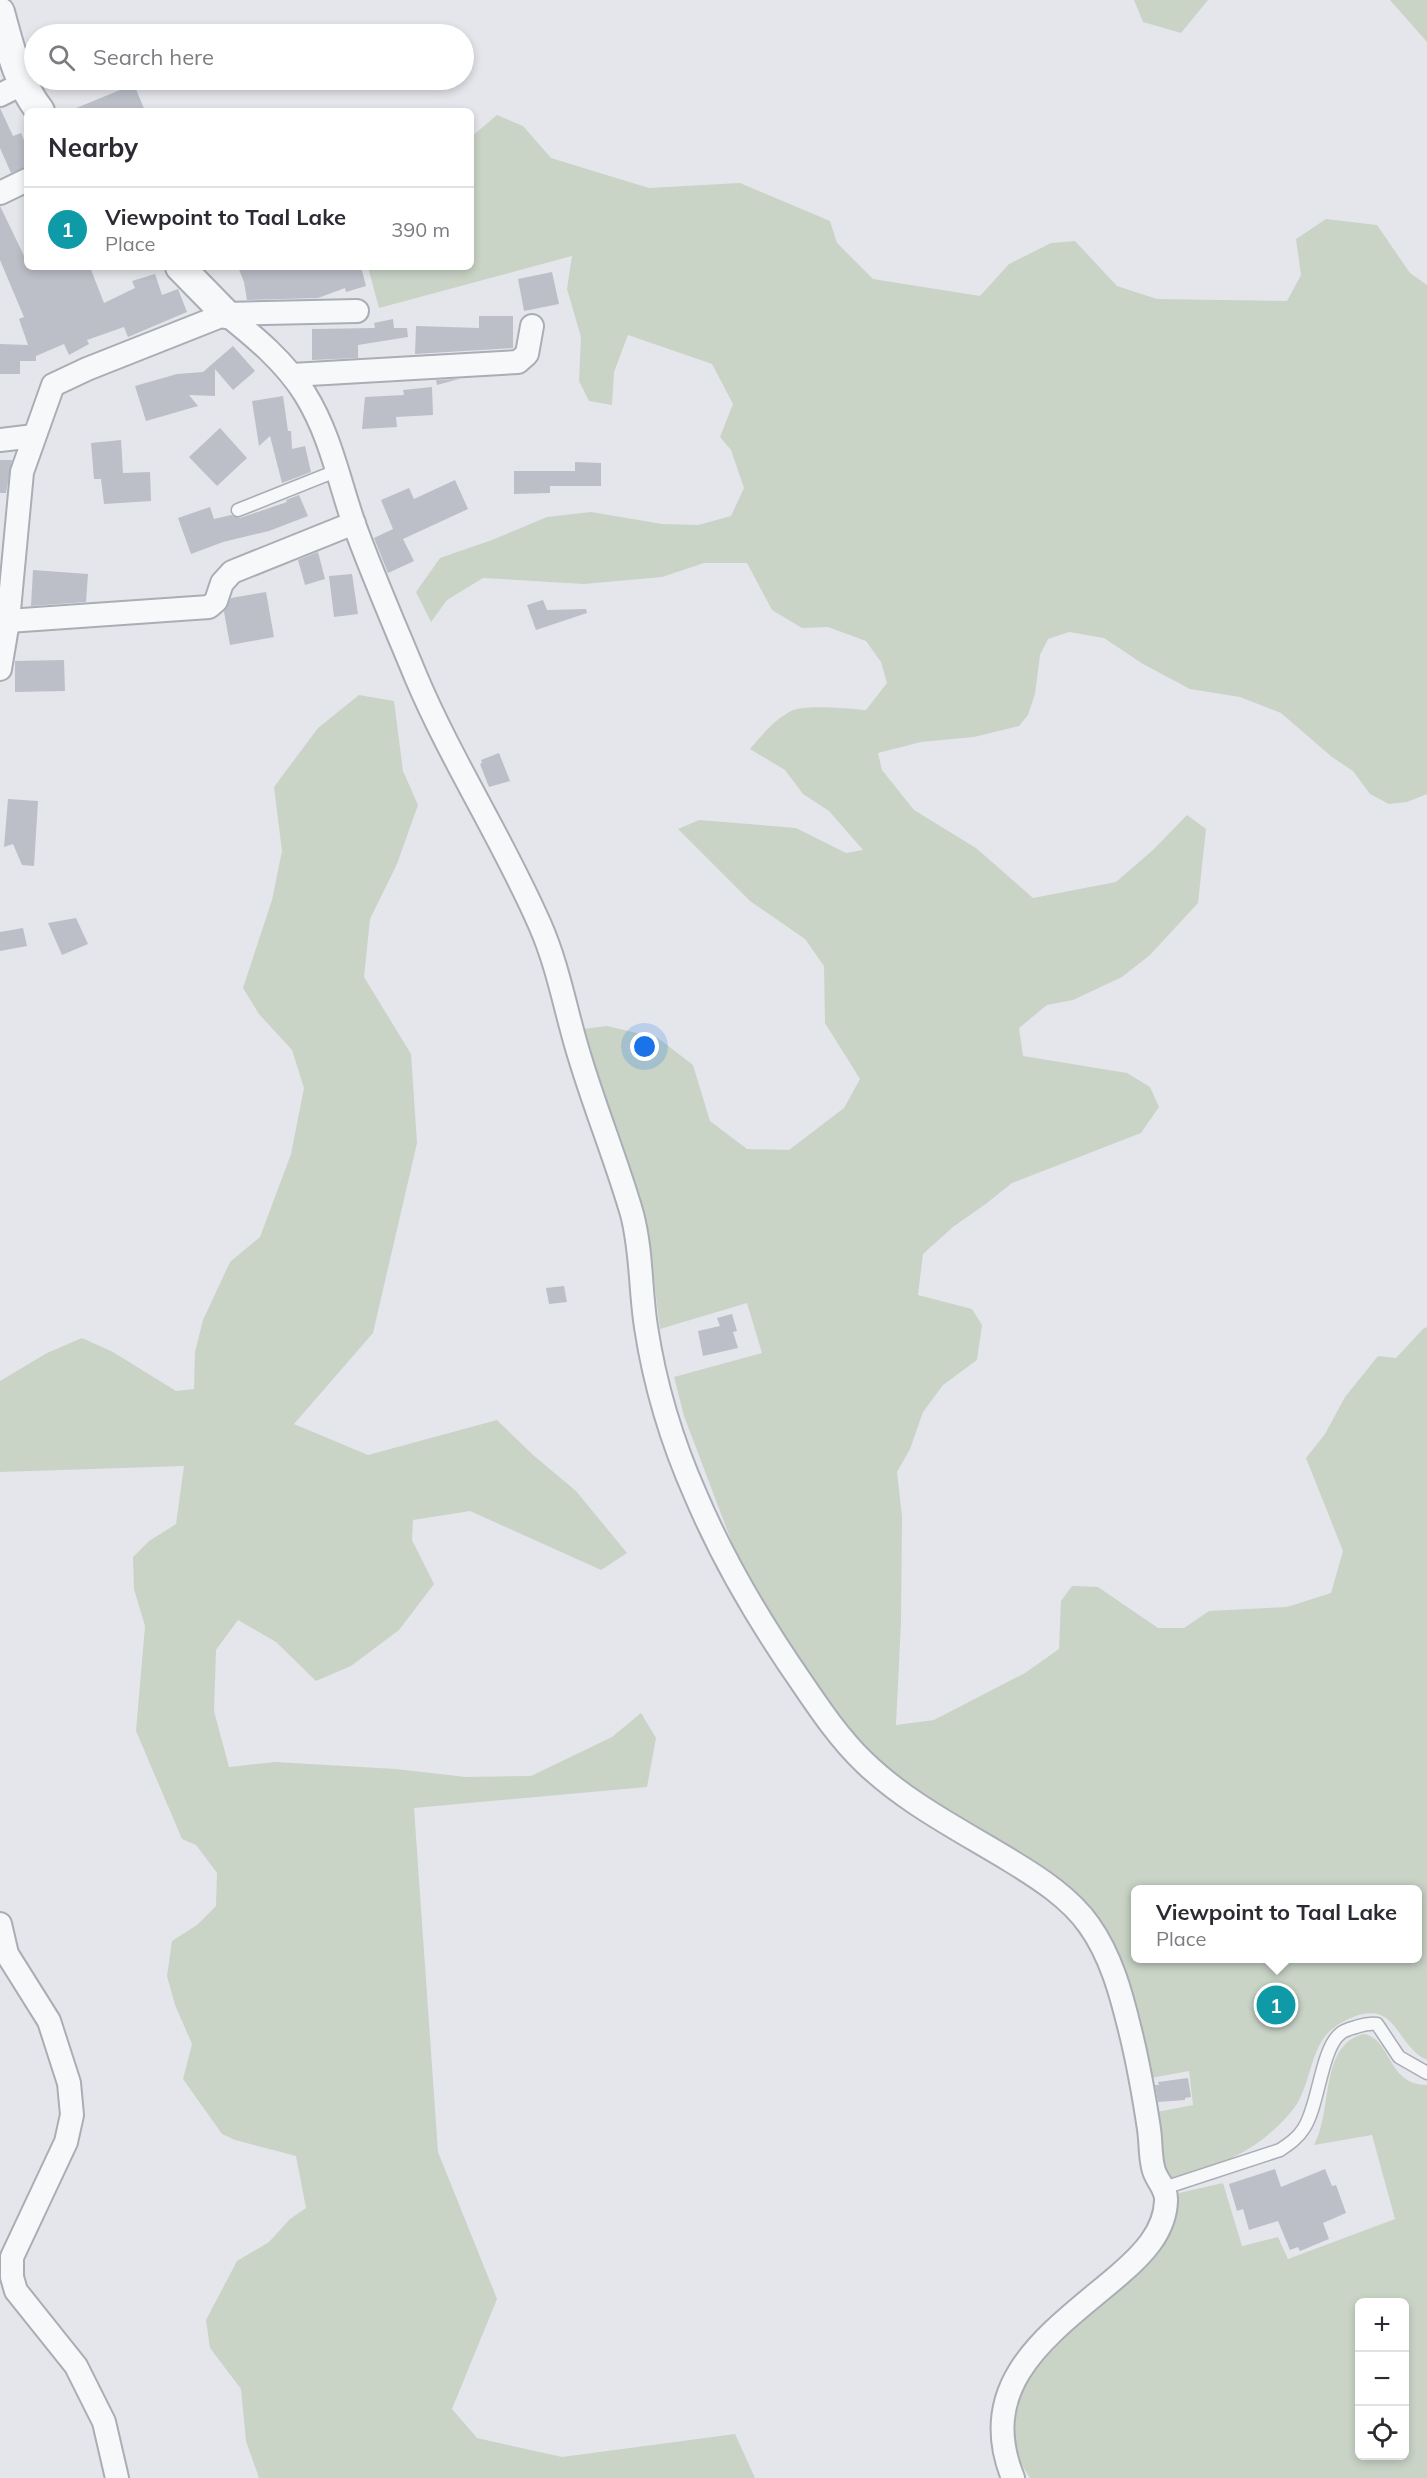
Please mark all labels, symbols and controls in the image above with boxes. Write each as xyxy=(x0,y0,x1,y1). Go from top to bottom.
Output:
search box xyxy=(24,24,474,90)
icon: search xyxy=(45,41,78,74)
text: Search here xyxy=(93,43,214,71)
text: Nearby xyxy=(48,131,138,164)
text: Viewpoint to Taal Lake xyxy=(105,203,346,231)
text: 1 xyxy=(62,217,74,242)
text: 390 m xyxy=(391,217,450,242)
text: Place xyxy=(105,231,155,256)
your location xyxy=(630,1032,659,1061)
popup xyxy=(1131,1885,1422,1963)
text: Viewpoint to Taal Lake xyxy=(1156,1898,1397,1926)
text: Place xyxy=(1156,1926,1206,1951)
pin: 1 xyxy=(1256,1982,1296,2028)
map controls xyxy=(1355,2298,1409,2460)
button: + xyxy=(1355,2298,1409,2352)
button: − xyxy=(1355,2352,1409,2406)
button: locate xyxy=(1355,2406,1409,2460)

